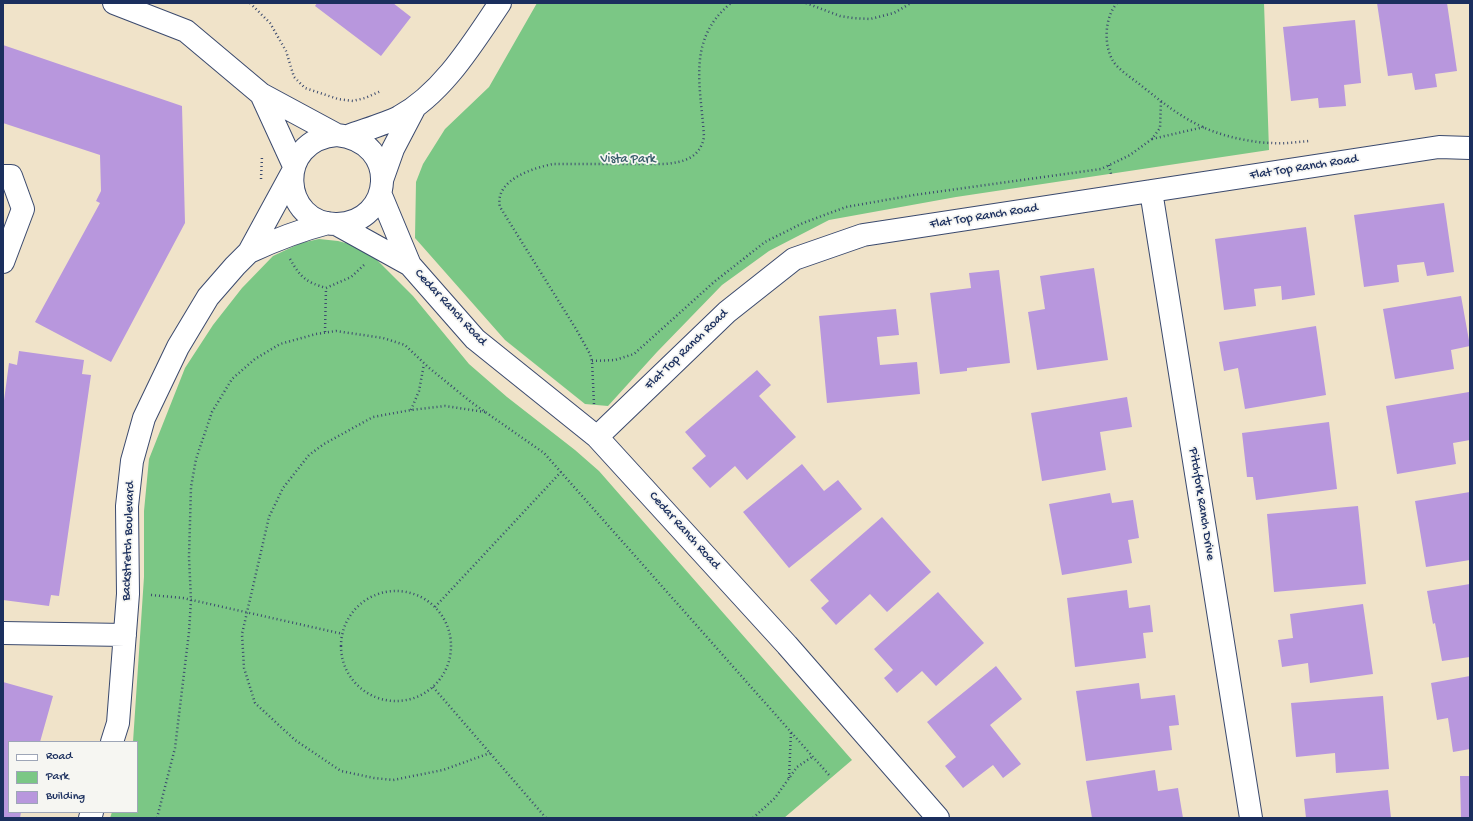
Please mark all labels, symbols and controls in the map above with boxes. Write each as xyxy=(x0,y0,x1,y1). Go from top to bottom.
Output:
park label: Vista Park xyxy=(600,152,656,168)
street label: Flat Top Ranch Road xyxy=(1249,152,1359,184)
street label: Flat Top Ranch Road xyxy=(929,201,1039,233)
street label: Cedar Ranch Road xyxy=(410,266,490,350)
street label: Flat Top Ranch Road xyxy=(642,306,732,394)
street label: Pitchfork Ranch Drive xyxy=(1184,447,1218,561)
street label: Backstretch Boulevard xyxy=(119,481,139,601)
street label: Cedar Ranch Road xyxy=(645,489,723,573)
legend xyxy=(8,741,138,813)
text: Road xyxy=(46,750,72,764)
text: Park xyxy=(46,770,69,784)
text: Building xyxy=(46,790,85,804)

